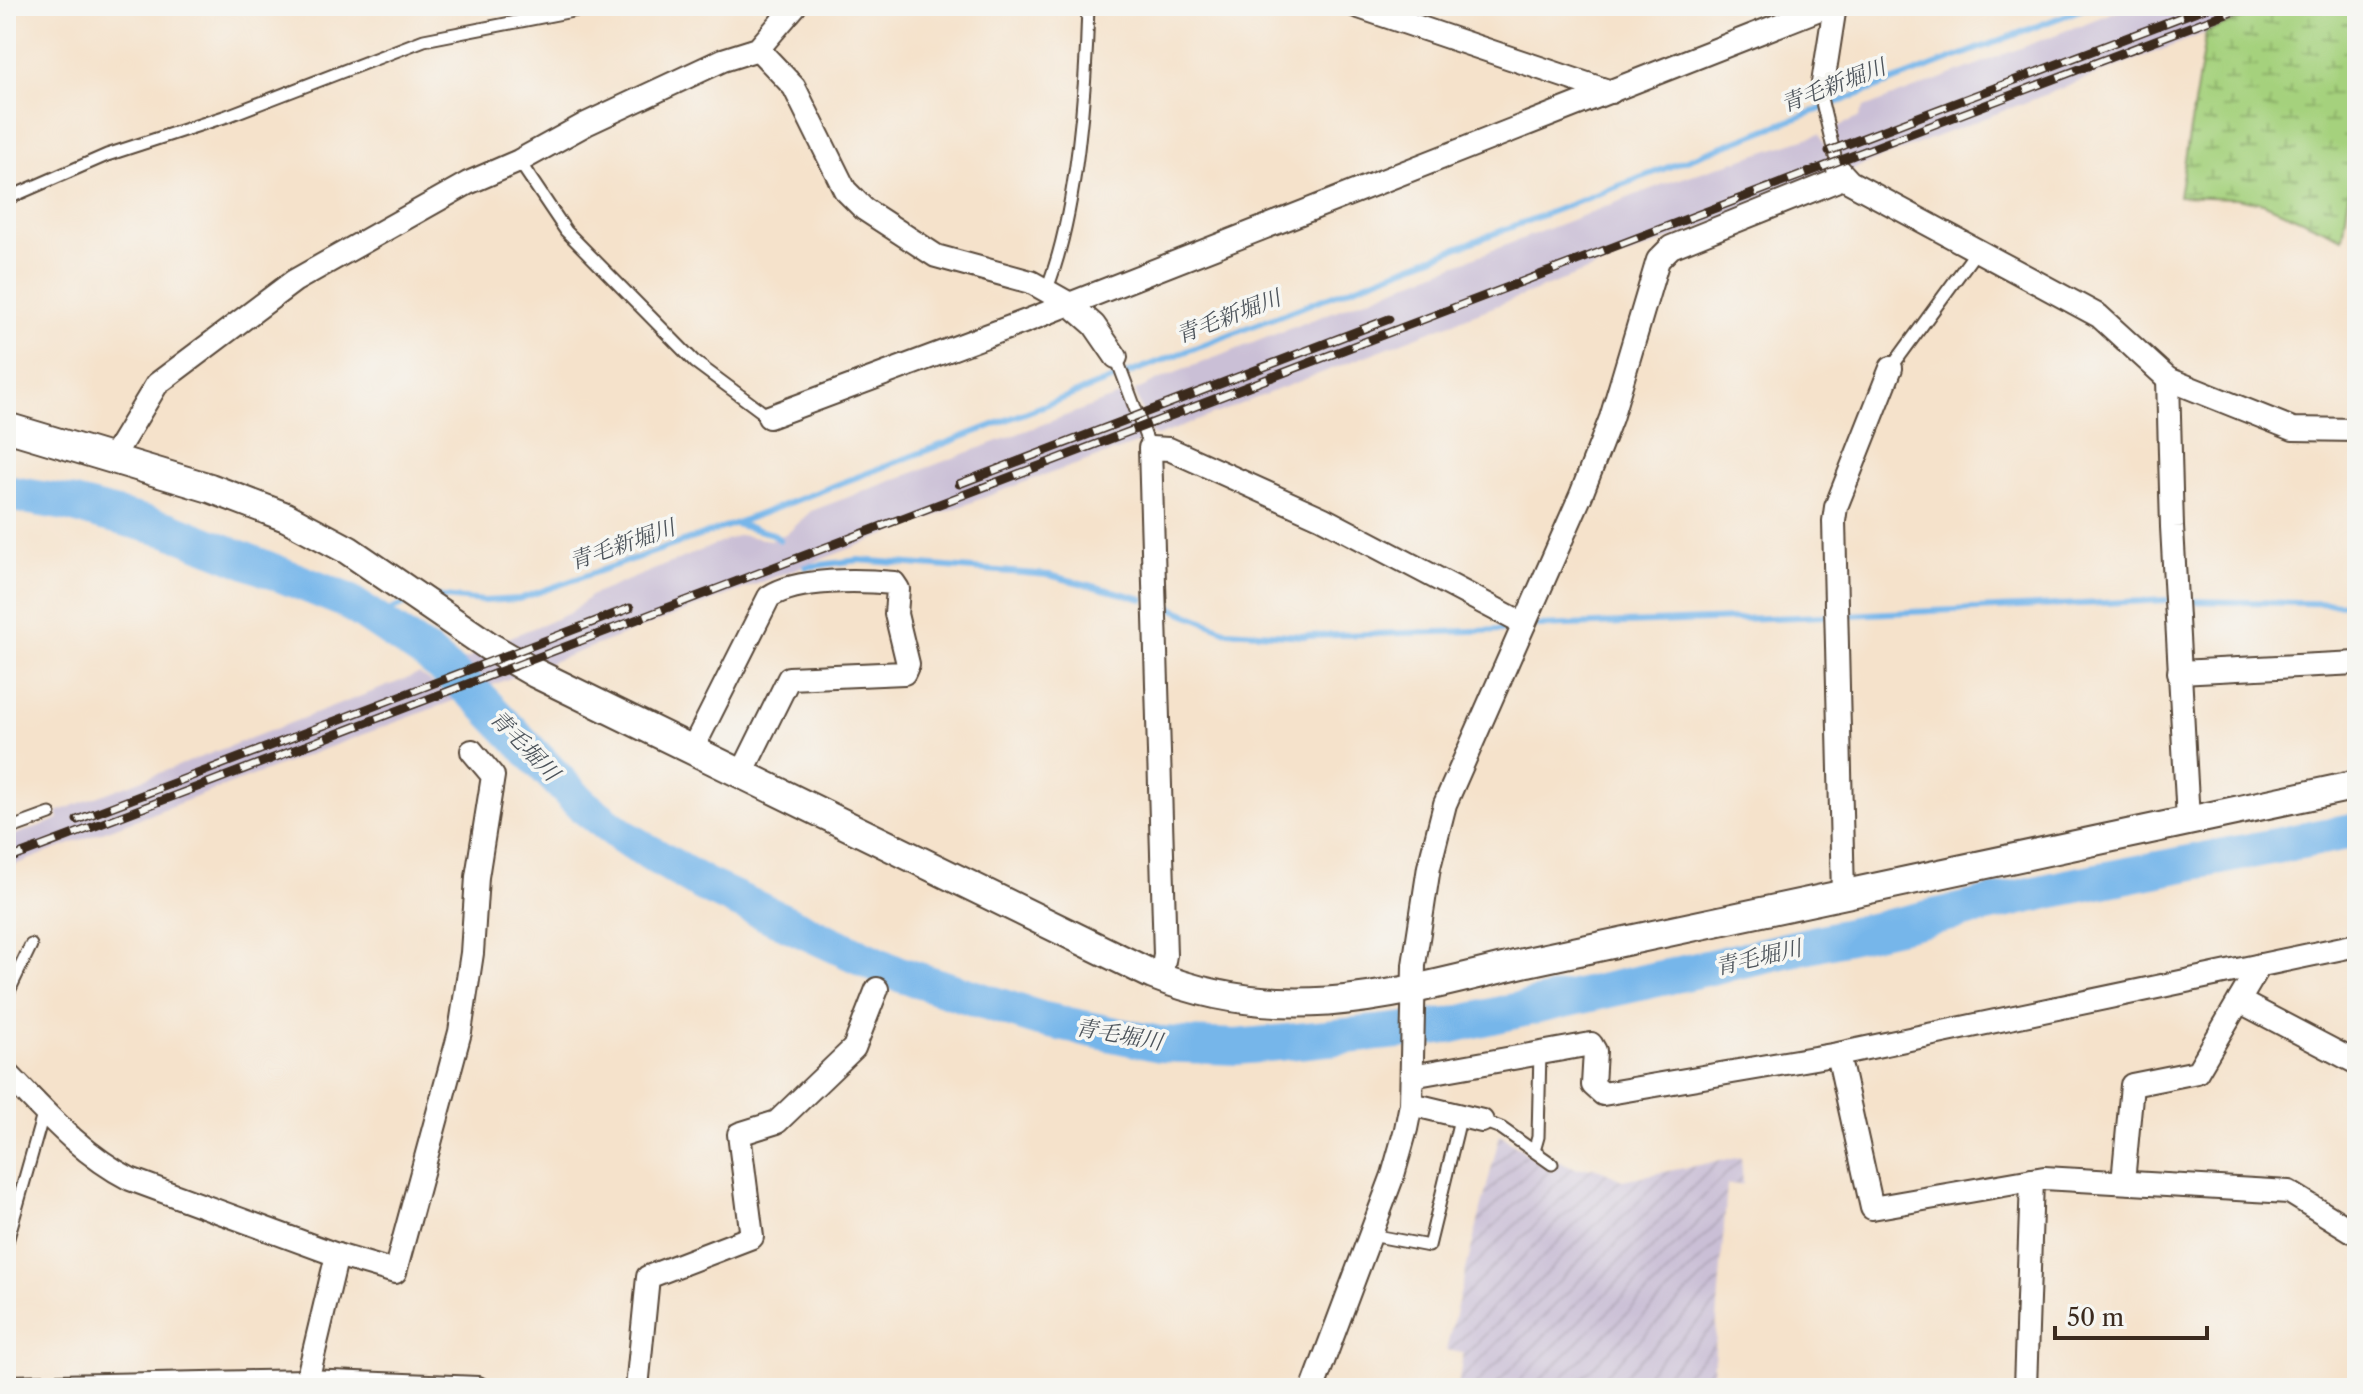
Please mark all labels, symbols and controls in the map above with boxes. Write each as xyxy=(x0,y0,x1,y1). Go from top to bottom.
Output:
water label: 青毛新堀川 xyxy=(1777,52,1891,118)
water label: 青毛新堀川 xyxy=(1172,283,1286,349)
water label: 青毛新堀川 xyxy=(566,513,680,575)
water label: 青毛堀川 xyxy=(484,704,566,788)
water label: 青毛堀川 xyxy=(1712,934,1806,981)
water label: 青毛堀川 xyxy=(1073,1014,1167,1056)
scale bar xyxy=(2055,1290,2207,1340)
text: 50 m xyxy=(2067,1303,2124,1332)

